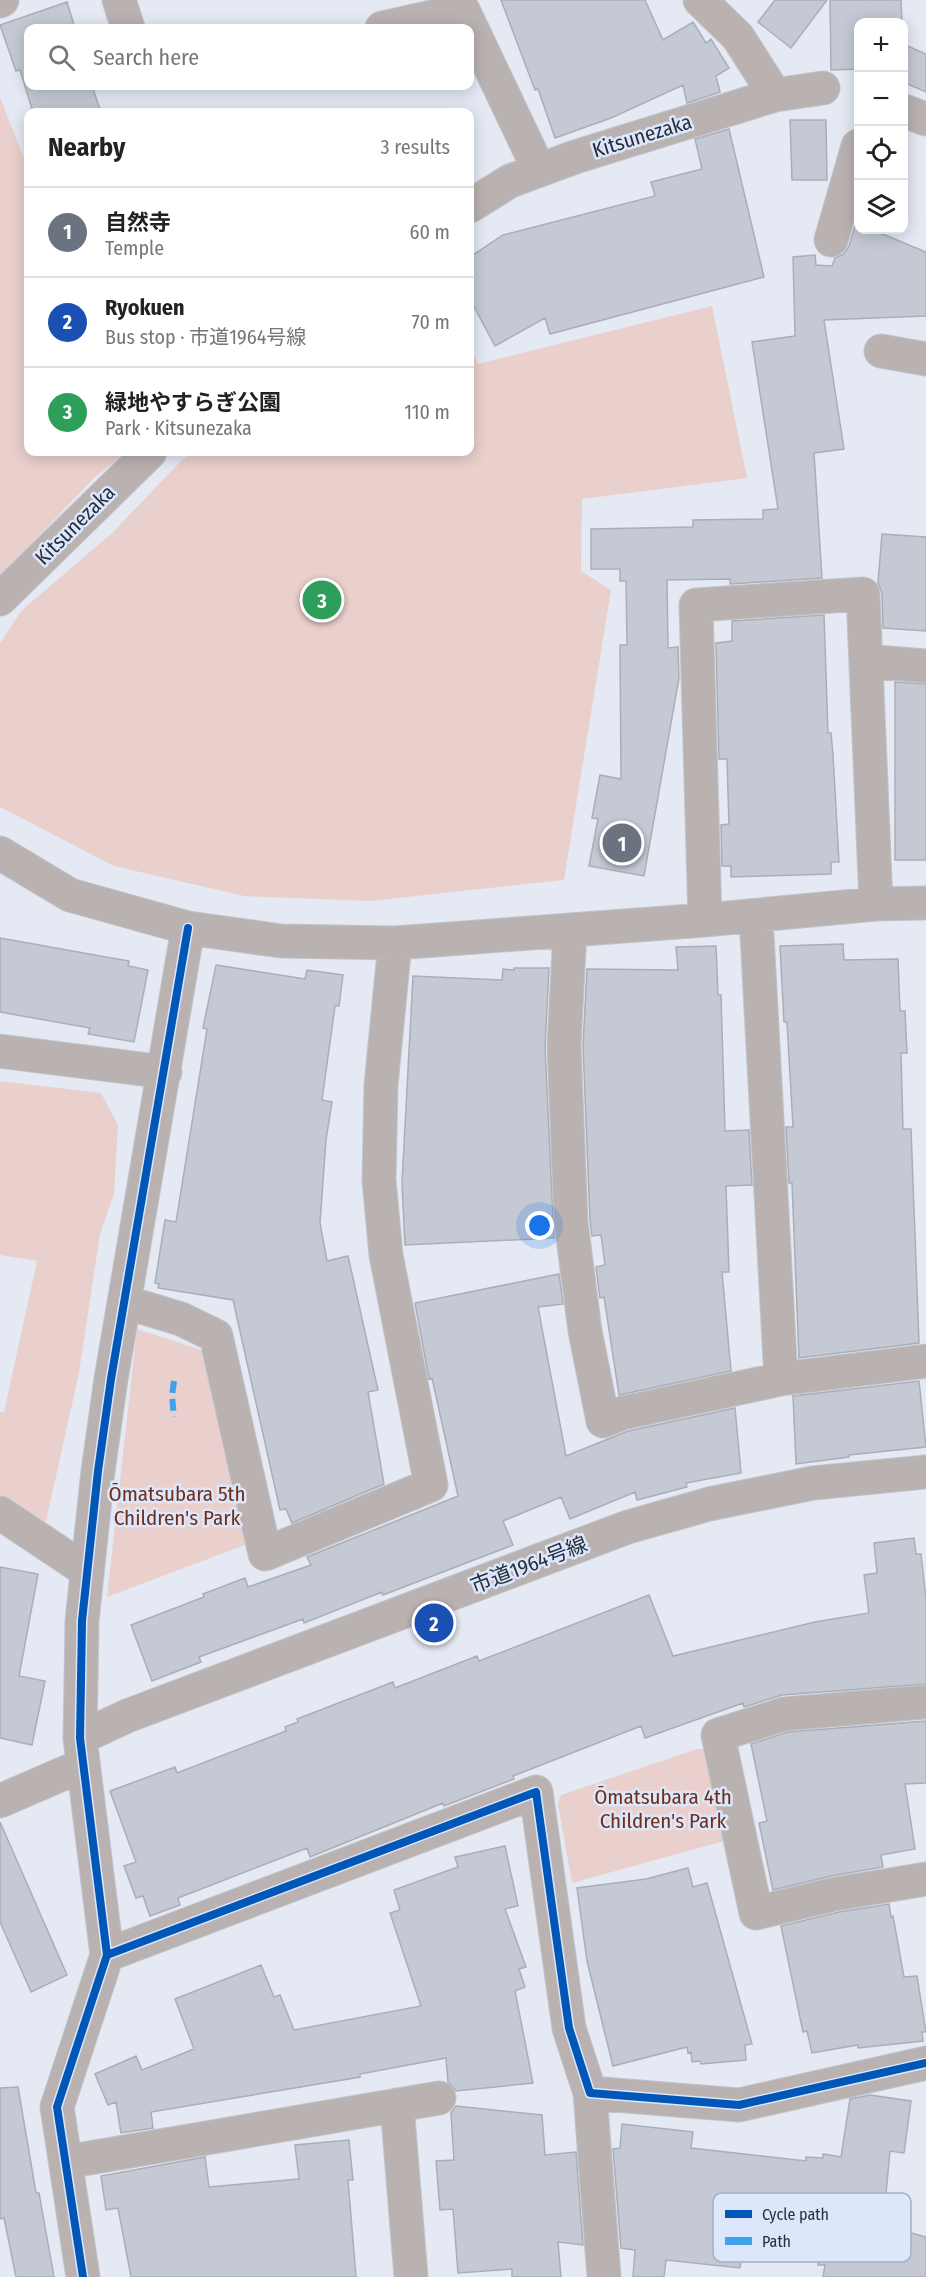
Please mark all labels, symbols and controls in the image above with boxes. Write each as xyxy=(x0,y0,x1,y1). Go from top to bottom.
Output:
map controls xyxy=(854,18,908,234)
button: + xyxy=(854,18,908,72)
search box xyxy=(24,24,474,90)
icon: search xyxy=(45,41,78,74)
text: Search here xyxy=(93,44,199,71)
button: − xyxy=(854,72,908,126)
street label: Kitsunezaka xyxy=(589,109,695,163)
button: locate xyxy=(854,126,908,180)
text: Nearby xyxy=(48,132,125,163)
text: 3 results xyxy=(381,135,450,159)
button: layers xyxy=(854,180,908,234)
text: 自然寺 xyxy=(105,209,171,236)
text: 1 xyxy=(63,220,72,244)
text: 60 m xyxy=(410,220,450,244)
text: Temple xyxy=(105,236,164,260)
text: Ryokuen xyxy=(105,294,185,321)
text: 2 xyxy=(63,310,72,334)
text: 70 m xyxy=(412,310,450,334)
text: Bus stop · 市道1964号線 xyxy=(105,325,306,349)
text: 緑地やすらぎ公園 xyxy=(105,389,281,416)
text: 3 xyxy=(63,400,72,424)
text: 110 m xyxy=(404,400,450,424)
text: Park · Kitsunezaka xyxy=(105,416,252,440)
street label: Kitsunezaka xyxy=(30,480,120,570)
pin: 3 xyxy=(302,578,342,622)
pin: 1 xyxy=(602,820,642,866)
your location xyxy=(525,1211,554,1240)
park label: Ōmatsubara 5th Children's Park xyxy=(108,1481,246,1531)
street label: 市道1964号線 xyxy=(467,1531,591,1599)
pin: 2 xyxy=(414,1600,454,1646)
park label: Ōmatsubara 4th Children's Park xyxy=(594,1784,732,1834)
legend xyxy=(713,2193,911,2262)
text: Cycle path xyxy=(762,2205,829,2224)
text: Path xyxy=(762,2232,791,2251)

